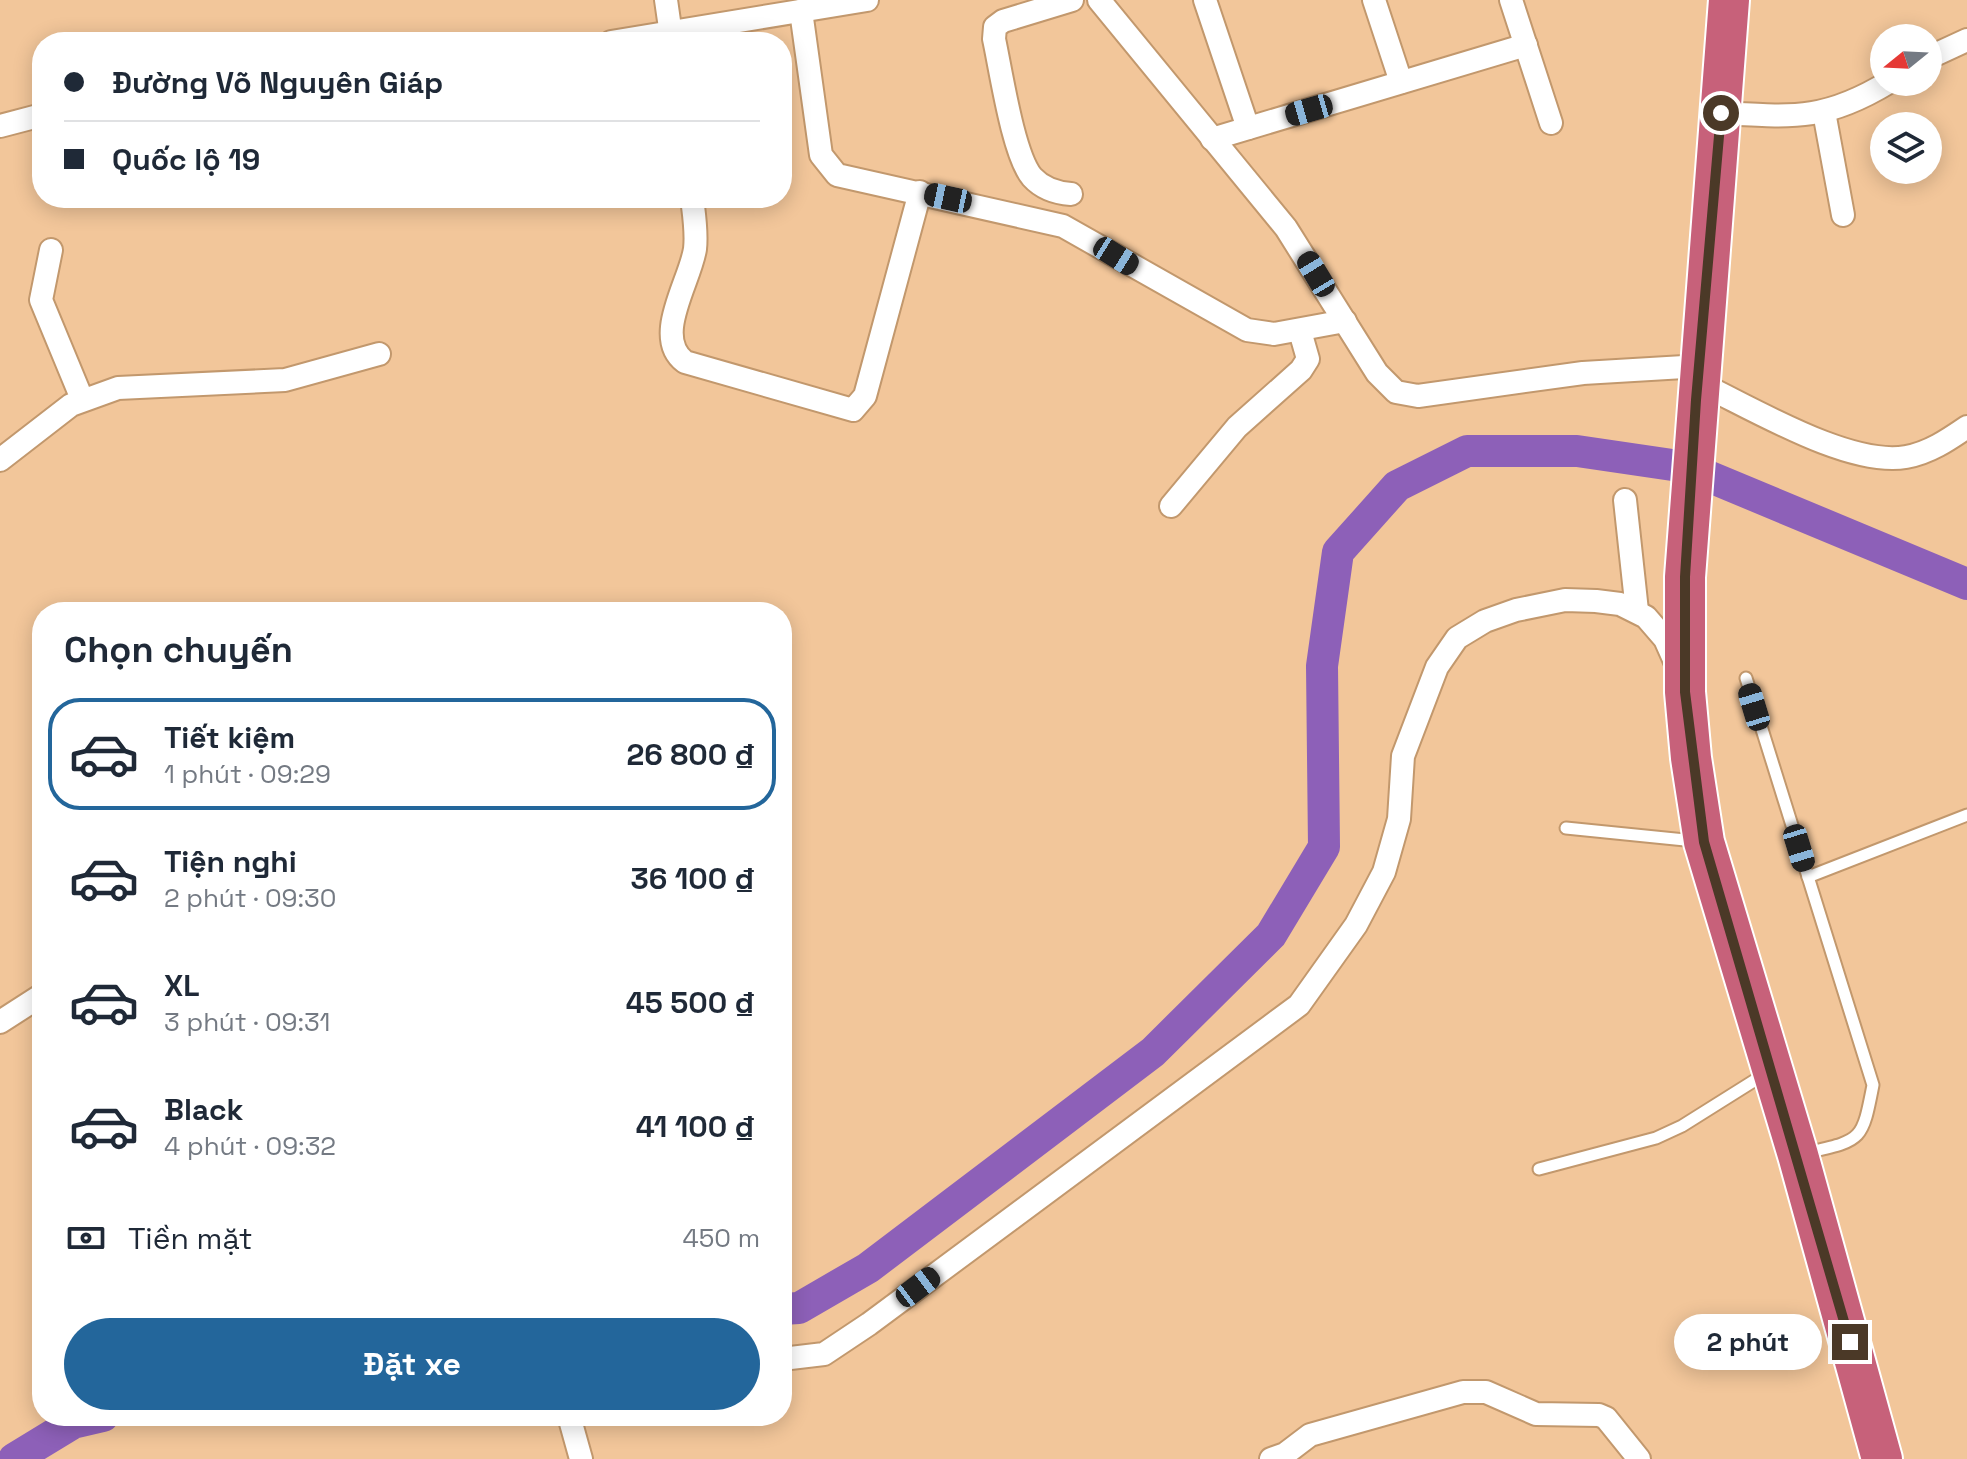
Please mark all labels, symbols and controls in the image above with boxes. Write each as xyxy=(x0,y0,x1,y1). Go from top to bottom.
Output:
north arrow xyxy=(1870,24,1942,96)
map controls xyxy=(1870,24,1942,184)
text: Đường Võ Nguyên Giáp xyxy=(112,63,443,102)
car xyxy=(1283,92,1335,128)
route start xyxy=(1703,95,1739,131)
button: layers xyxy=(1870,112,1942,184)
text: Quốc lộ 19 xyxy=(112,140,260,179)
car xyxy=(922,181,974,215)
car xyxy=(1089,233,1143,279)
car xyxy=(1293,247,1339,301)
text: Chọn chuyến xyxy=(64,627,293,673)
car xyxy=(1736,681,1772,733)
icon: car xyxy=(68,718,140,790)
text: Tiết kiệm xyxy=(164,718,295,757)
text: 26 800 ₫ xyxy=(626,735,756,774)
text: 1 phút · 09:29 xyxy=(164,757,331,791)
car xyxy=(1781,822,1817,874)
icon: car xyxy=(68,842,140,914)
text: Tiện nghi xyxy=(164,842,297,881)
text: 36 100 ₫ xyxy=(630,859,756,898)
text: 2 phút · 09:30 xyxy=(164,881,336,915)
icon: car xyxy=(68,966,140,1038)
text: XL xyxy=(164,966,200,1005)
text: 45 500 ₫ xyxy=(626,983,756,1022)
text: 3 phút · 09:31 xyxy=(164,1005,330,1039)
icon: car xyxy=(68,1090,140,1162)
text: Black xyxy=(164,1090,243,1129)
text: 41 100 ₫ xyxy=(636,1107,756,1146)
text: 4 phút · 09:32 xyxy=(164,1129,336,1163)
icon: cash xyxy=(64,1216,108,1260)
text: Tiền mặt xyxy=(128,1219,252,1258)
text: 450 m xyxy=(682,1221,760,1255)
car xyxy=(892,1263,944,1311)
callout: 2 phút xyxy=(1674,1314,1822,1370)
button: Đặt xe xyxy=(64,1318,760,1410)
route end xyxy=(1832,1324,1868,1360)
text: 2 phút xyxy=(1707,1325,1789,1359)

